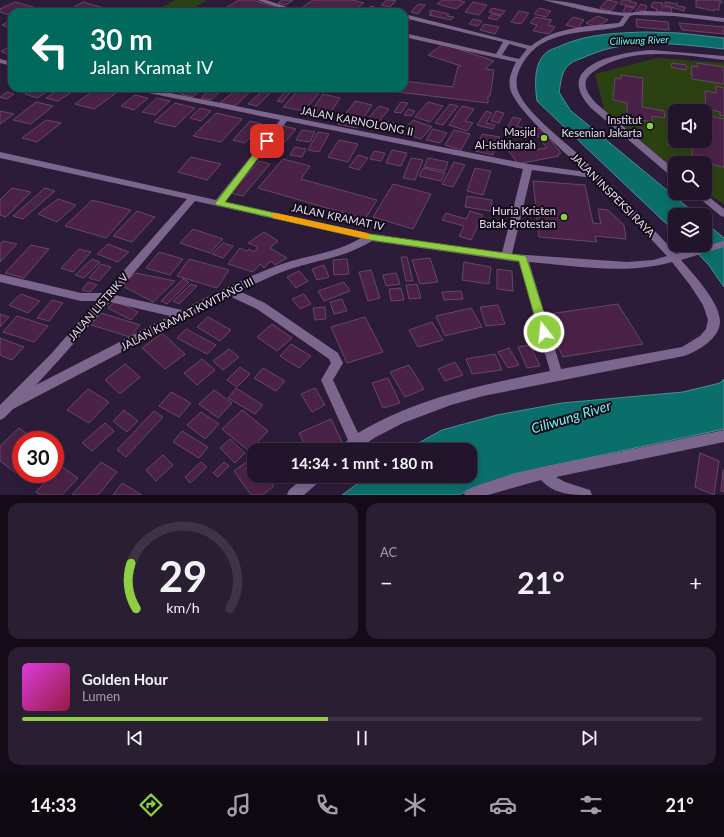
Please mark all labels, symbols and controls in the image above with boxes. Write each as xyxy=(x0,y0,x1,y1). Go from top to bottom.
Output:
text: 30 m xyxy=(90,22,153,56)
icon: left xyxy=(24,24,76,76)
water label: Ciliwung River xyxy=(609,33,669,47)
text: Jalan Kramat IV xyxy=(90,56,213,78)
street label: JALAN KARNOLONG II xyxy=(300,103,415,138)
map controls xyxy=(668,104,712,252)
button: sound xyxy=(668,104,712,148)
place label: Institut Kesenian Jakarta xyxy=(562,113,642,139)
marker: Institut Kesenian Jakarta xyxy=(645,121,655,131)
pin xyxy=(250,124,284,158)
place label: Masjid Al-Istikharah xyxy=(475,125,536,151)
icon: arrive xyxy=(256,130,278,152)
marker: Masjid Al-Istikharah xyxy=(539,133,549,143)
street label: JALAN INSPEKSI RAYA xyxy=(569,150,658,240)
button: search xyxy=(668,156,712,200)
street label: JALAN KRAMAT IV xyxy=(291,200,386,233)
place label: Huria Kristen Batak Protestan xyxy=(479,204,556,230)
button: layers xyxy=(668,208,712,252)
marker: Huria Kristen Batak Protestan xyxy=(559,212,569,222)
street label: JALAN LISTRIK V xyxy=(65,270,131,343)
street label: JALAN KRAMAT KWITANG III xyxy=(118,274,255,353)
position arrow xyxy=(523,311,565,353)
water label: Ciliwung River xyxy=(529,396,613,437)
speed limit sign: 30 xyxy=(12,431,64,483)
text: 14:34 · 1 mnt · 180 m xyxy=(291,454,433,472)
text: AC xyxy=(380,544,397,560)
text: 29 xyxy=(159,551,207,601)
text: 21° xyxy=(517,564,565,600)
text: − xyxy=(380,569,393,596)
text: + xyxy=(689,569,702,596)
text: km/h xyxy=(166,599,200,616)
text: Golden Hour xyxy=(82,670,168,688)
text: Lumen xyxy=(82,688,120,704)
icon: previous xyxy=(124,727,146,749)
icon: pause xyxy=(351,727,373,749)
icon: next xyxy=(578,727,600,749)
icon: directions xyxy=(137,791,165,819)
icon: music xyxy=(225,791,253,819)
icon: phone xyxy=(313,791,341,819)
icon: climate xyxy=(401,791,429,819)
icon: car xyxy=(489,791,517,819)
icon: filters xyxy=(577,791,605,819)
text: 14:33 xyxy=(30,794,76,816)
text: 21° xyxy=(665,794,694,816)

